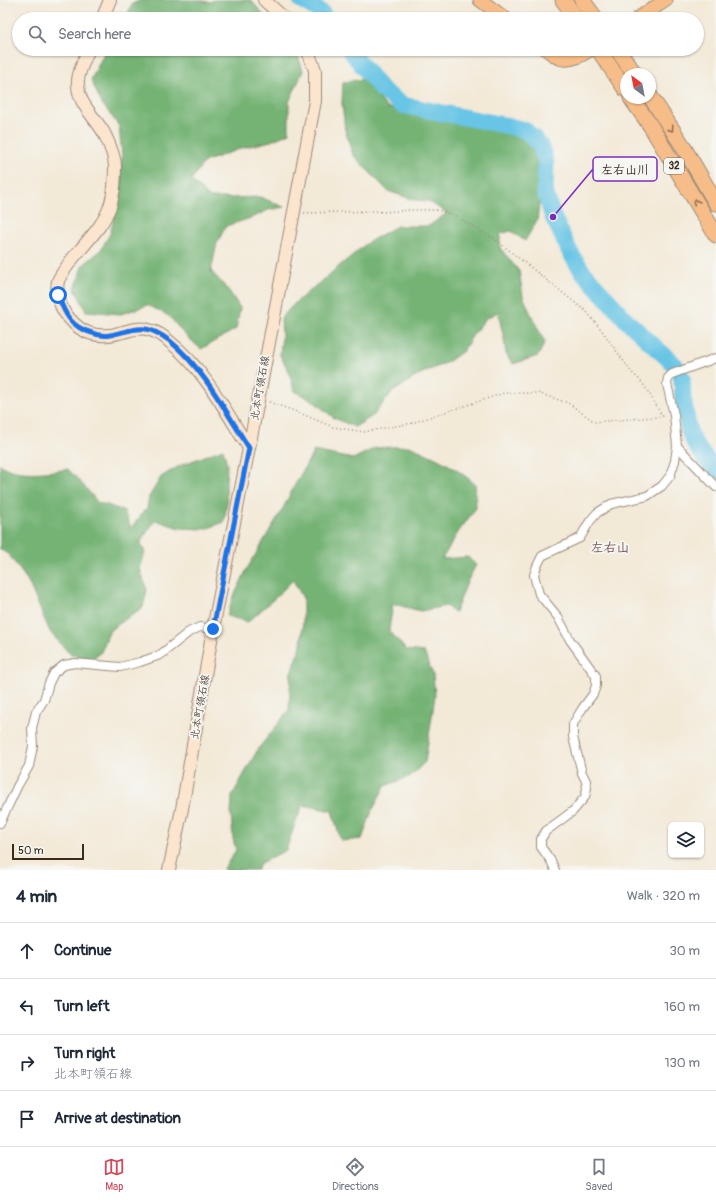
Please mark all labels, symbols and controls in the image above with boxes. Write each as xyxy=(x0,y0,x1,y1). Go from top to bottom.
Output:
search box xyxy=(12,12,704,56)
icon: search xyxy=(26,23,48,45)
text: Search here xyxy=(58,25,131,44)
north arrow xyxy=(620,68,656,104)
one-way arrow xyxy=(666,125,674,132)
callout: 左右山川 xyxy=(593,157,657,181)
road number: 32 xyxy=(664,158,684,174)
text: 左右山川 xyxy=(601,163,649,178)
one-way arrow xyxy=(693,199,700,206)
route start xyxy=(49,286,67,304)
street label: 北本町領石線 xyxy=(248,354,272,422)
district label: 左右山 xyxy=(590,540,630,556)
route end xyxy=(204,620,222,638)
street label: 北本町領石線 xyxy=(188,673,212,741)
map controls xyxy=(668,822,704,858)
button: layers xyxy=(668,822,704,858)
scale bar xyxy=(12,842,84,861)
text: 50 m xyxy=(18,844,44,857)
text: 4 min xyxy=(16,886,57,907)
text: Walk · 320 m xyxy=(627,888,700,904)
icon: ahead xyxy=(16,940,38,962)
text: Continue xyxy=(54,941,112,960)
text: 30 m xyxy=(670,943,700,959)
icon: left xyxy=(16,996,38,1018)
text: Turn left xyxy=(54,997,110,1016)
text: 160 m xyxy=(664,999,700,1015)
text: Turn right xyxy=(54,1044,115,1063)
icon: right xyxy=(16,1052,38,1074)
text: 130 m xyxy=(664,1055,700,1071)
text: 北本町領石線 xyxy=(54,1066,132,1082)
icon: arrive xyxy=(16,1108,38,1130)
text: Arrive at destination xyxy=(54,1109,181,1128)
tab: Map xyxy=(103,1156,125,1193)
tab: Directions xyxy=(332,1156,379,1193)
tab: Saved xyxy=(585,1156,613,1193)

